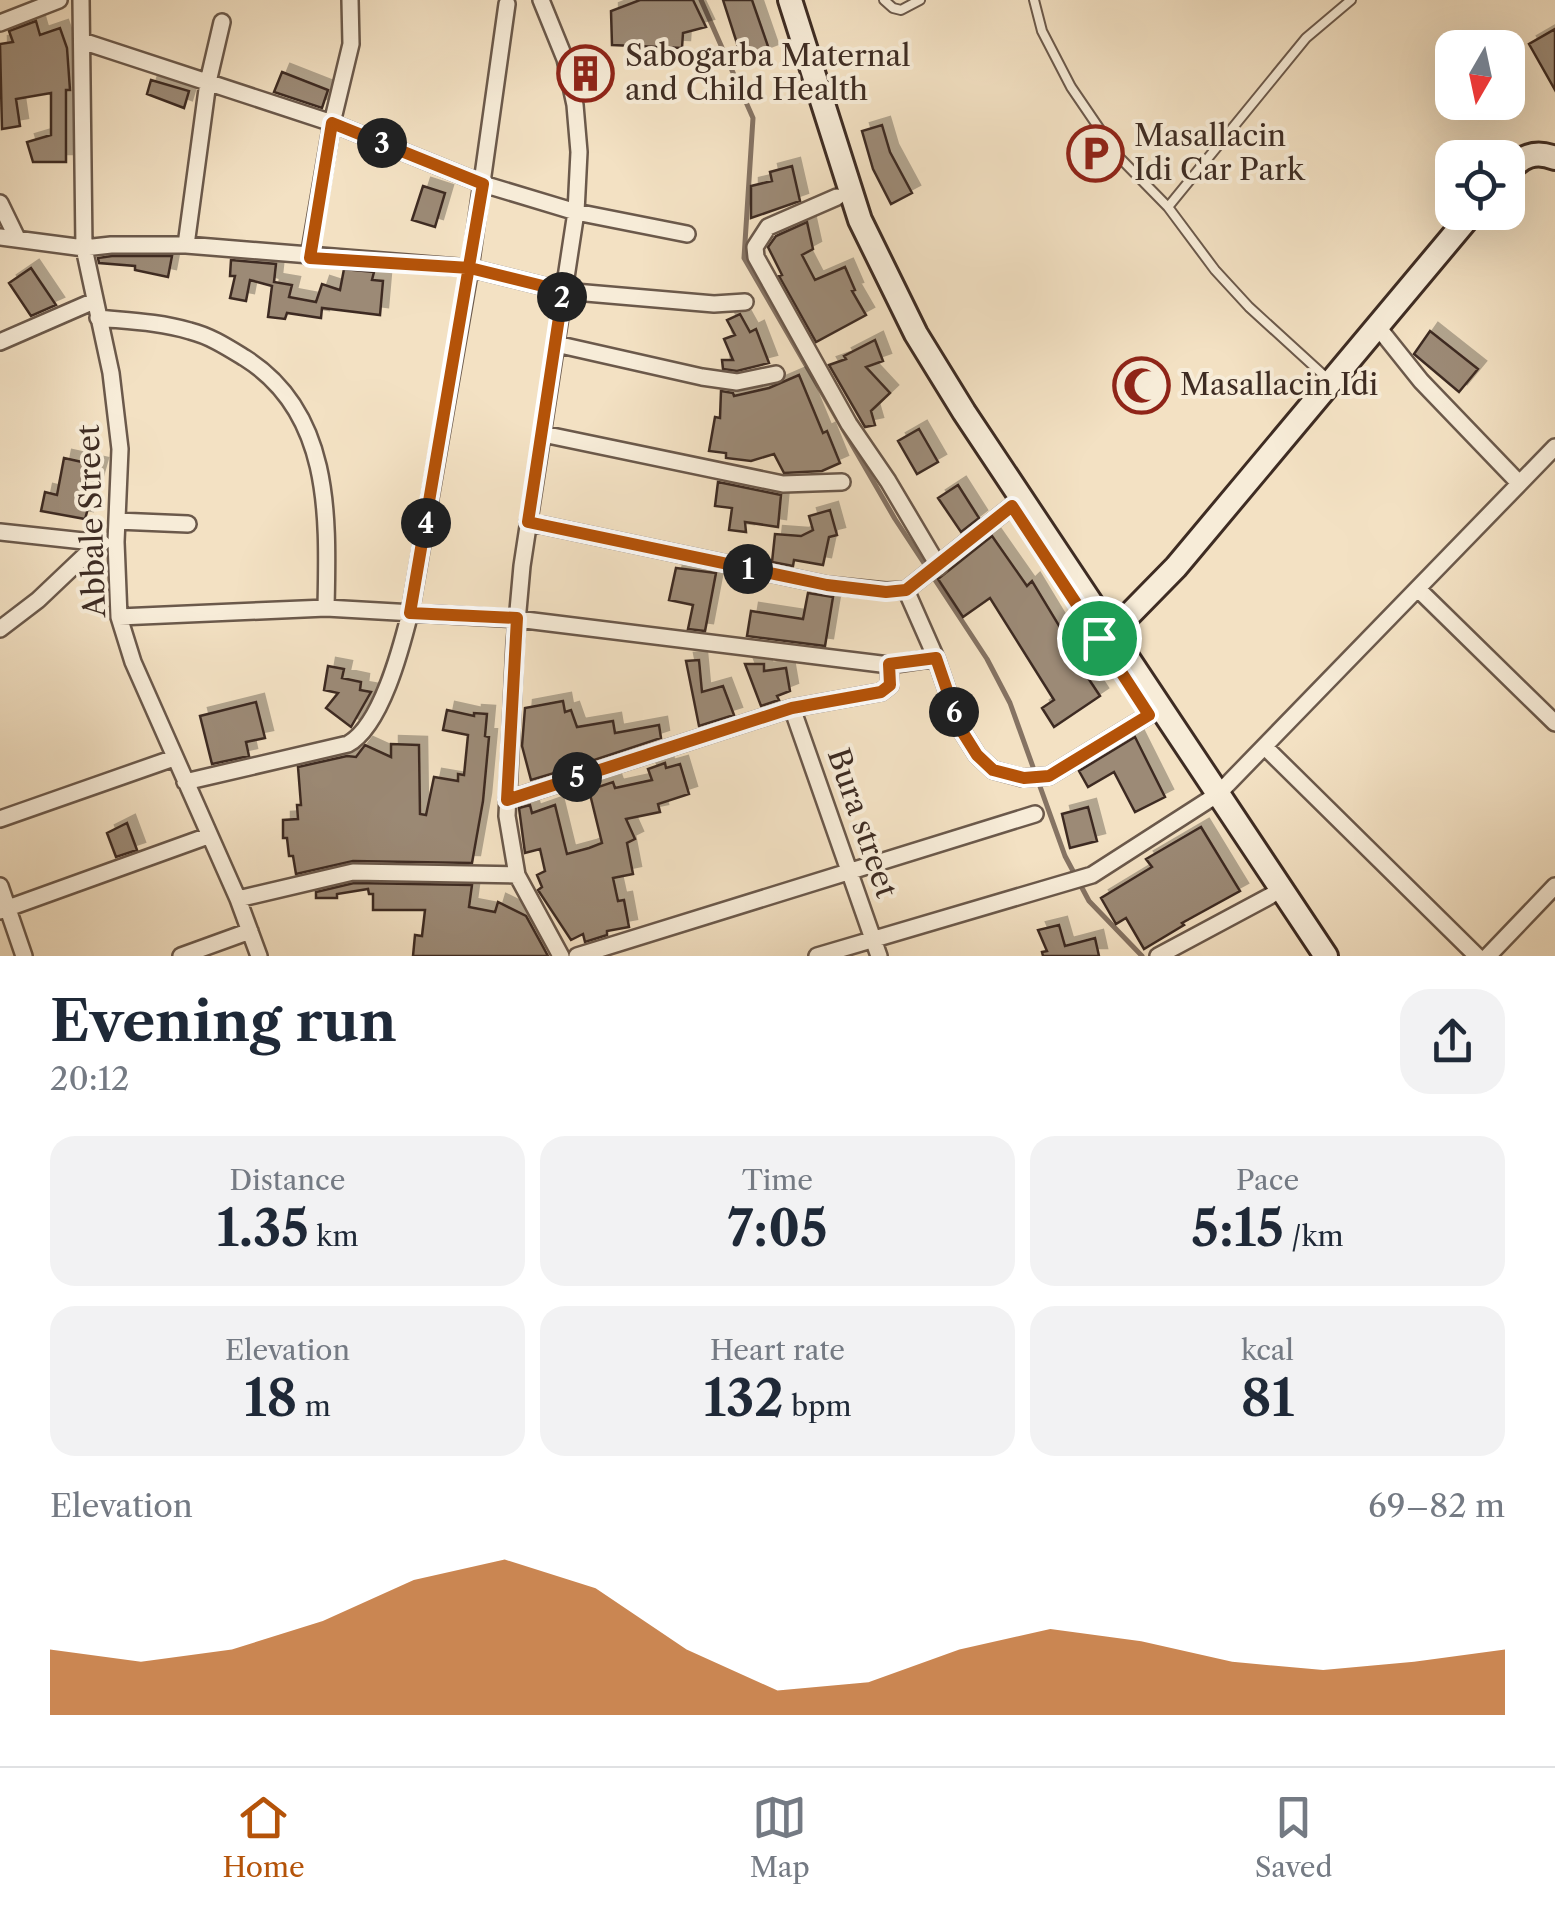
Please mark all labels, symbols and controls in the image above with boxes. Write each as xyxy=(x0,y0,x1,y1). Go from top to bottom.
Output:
north arrow xyxy=(1435,30,1525,120)
map controls xyxy=(1435,30,1525,230)
place label: Sabogarba Maternal and Child Health xyxy=(625,37,910,108)
building icon: Sabogarba Maternal and Child Health xyxy=(556,43,616,103)
place label: Masallacin Idi Car Park xyxy=(1134,117,1306,188)
pin: 3 xyxy=(357,118,407,168)
parking icon: Masallacin Idi Car Park xyxy=(1065,123,1125,183)
text: 3 xyxy=(374,126,390,160)
button: locate xyxy=(1435,140,1525,230)
pin: 2 xyxy=(537,272,587,322)
text: 2 xyxy=(554,280,570,314)
mosque icon: Masallacin Idi xyxy=(1111,355,1171,415)
place label: Masallacin Idi xyxy=(1180,366,1378,403)
street label: Abbale Street xyxy=(70,424,113,619)
pin: 4 xyxy=(401,498,451,548)
text: 4 xyxy=(418,506,434,540)
pin: 1 xyxy=(723,544,773,594)
text: 1 xyxy=(742,552,754,586)
pin xyxy=(1057,596,1142,681)
icon: arrive xyxy=(1072,611,1127,666)
pin: 6 xyxy=(929,687,979,737)
text: 6 xyxy=(946,695,962,729)
street label: Bura street xyxy=(820,743,905,903)
pin: 5 xyxy=(552,752,602,802)
text: 5 xyxy=(569,760,585,794)
text: Evening run xyxy=(50,988,397,1055)
button: share xyxy=(1400,989,1505,1094)
text: 20:12 xyxy=(50,1059,130,1098)
text: Distance xyxy=(230,1163,345,1197)
text: Time xyxy=(742,1163,813,1197)
text: Pace xyxy=(1236,1163,1299,1197)
text: 1.35 xyxy=(217,1197,309,1259)
text: 7:05 xyxy=(727,1197,828,1259)
text: 5:15 xyxy=(1191,1197,1284,1259)
text: km xyxy=(309,1219,358,1253)
text: /km xyxy=(1284,1219,1344,1253)
text: Elevation xyxy=(225,1333,350,1367)
text: Heart rate xyxy=(710,1333,845,1367)
text: kcal xyxy=(1241,1333,1294,1367)
text: 18 xyxy=(244,1367,297,1429)
text: 132 xyxy=(704,1367,784,1429)
text: 81 xyxy=(1241,1367,1294,1429)
text: m xyxy=(297,1389,331,1423)
text: bpm xyxy=(784,1389,851,1423)
text: Elevation xyxy=(50,1486,193,1525)
text: 69–82 m xyxy=(1368,1486,1505,1525)
tab: Home xyxy=(222,1790,305,1884)
tab: Map xyxy=(750,1790,810,1884)
tab: Saved xyxy=(1255,1790,1333,1884)

